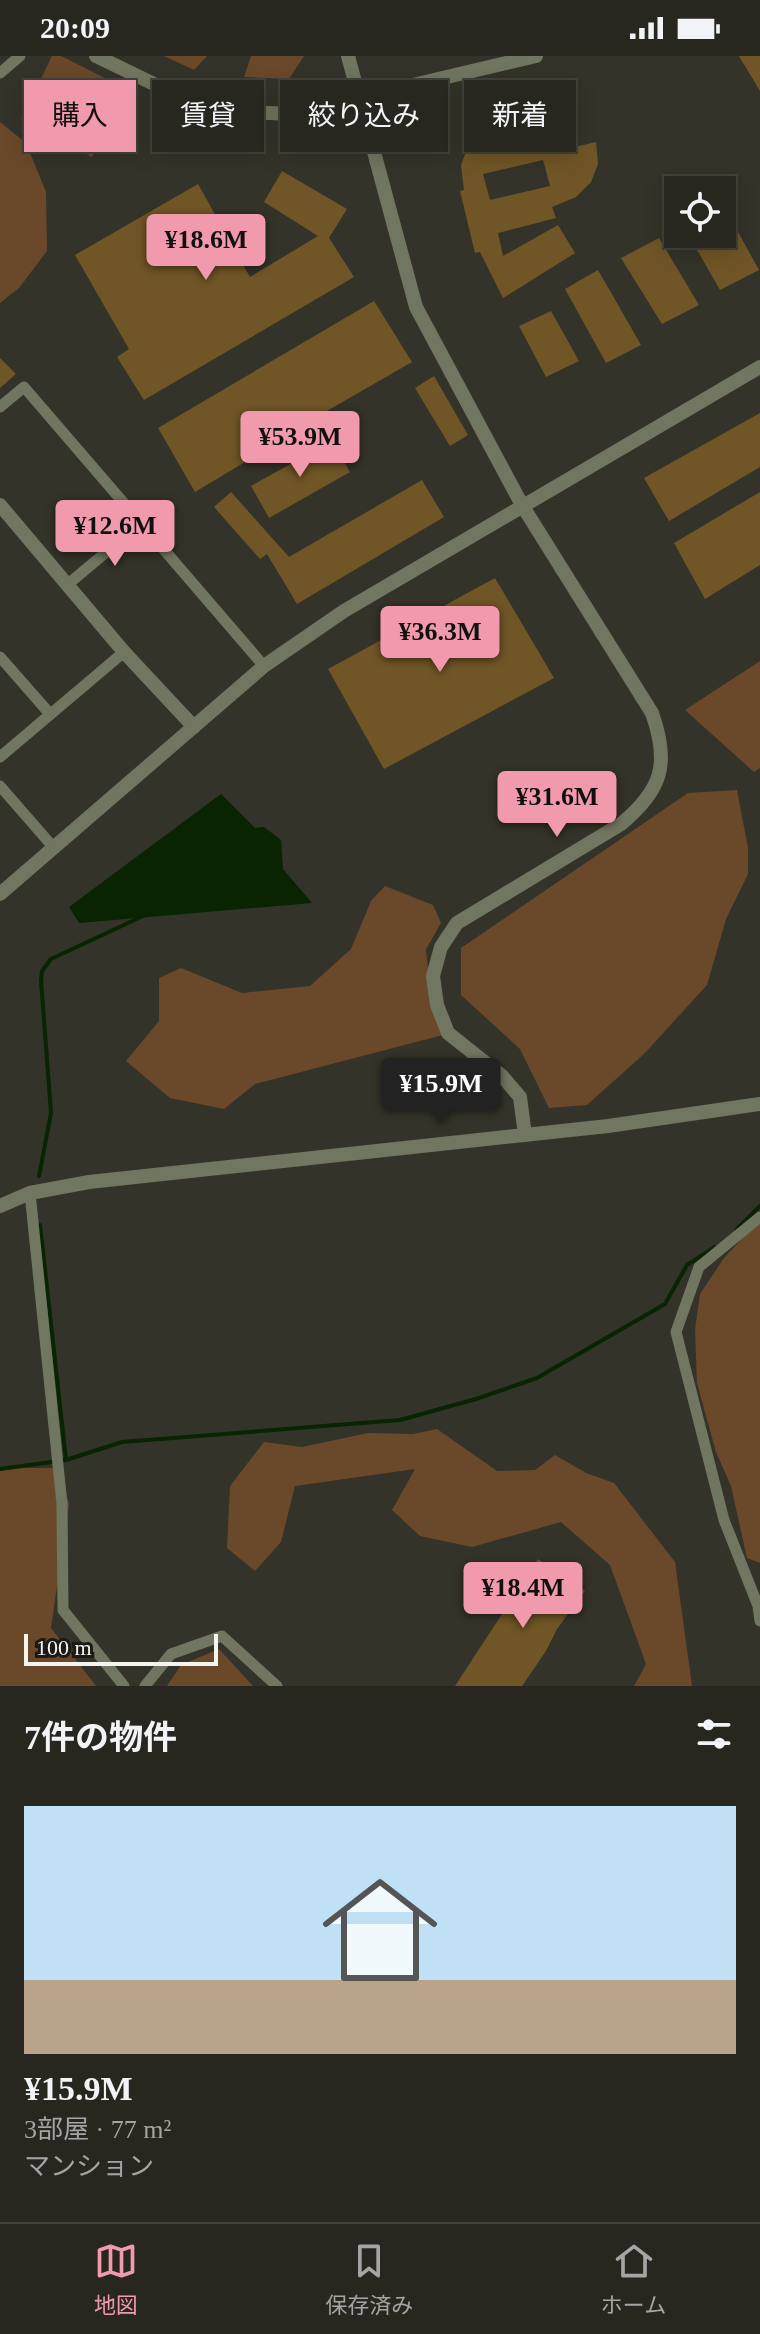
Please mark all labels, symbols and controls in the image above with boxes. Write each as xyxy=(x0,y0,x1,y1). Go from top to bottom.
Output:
text: 20:09 xyxy=(40,11,110,44)
chip: 購入 xyxy=(24,80,136,152)
chip: 賃貸 xyxy=(152,80,264,152)
chip: 絞り込み xyxy=(280,80,448,152)
chip: 新着 xyxy=(464,80,576,152)
map controls xyxy=(664,176,736,248)
button: locate xyxy=(664,176,736,248)
pin: ¥18.6M xyxy=(141,214,271,282)
text: ¥18.6M xyxy=(164,225,248,254)
pin: ¥53.9M xyxy=(235,411,365,479)
text: ¥53.9M xyxy=(258,422,342,451)
pin: ¥12.6M xyxy=(50,500,180,568)
text: ¥12.6M xyxy=(73,511,157,540)
pin: ¥36.3M xyxy=(375,606,505,674)
text: ¥36.3M xyxy=(398,617,482,646)
pin: ¥31.6M xyxy=(492,771,622,839)
text: ¥31.6M xyxy=(515,782,599,811)
pin: ¥15.9M xyxy=(376,1058,506,1126)
text: ¥15.9M xyxy=(399,1069,483,1098)
pin: ¥18.4M xyxy=(458,1562,588,1630)
text: ¥18.4M xyxy=(481,1573,565,1602)
scale bar xyxy=(24,1630,218,1666)
text: 100 m xyxy=(36,1635,92,1660)
icon: filters xyxy=(692,1712,736,1756)
text: 7件の物件 xyxy=(24,1719,177,1756)
icon: home xyxy=(308,1858,452,2002)
text: ¥15.9M xyxy=(24,2070,133,2107)
text: 3部屋 · 77 m² xyxy=(24,2115,171,2144)
text: マンション xyxy=(24,2152,154,2181)
tab: 地図 xyxy=(94,2239,138,2319)
tab: 保存済み xyxy=(325,2239,413,2319)
tab: ホーム xyxy=(601,2239,666,2319)

